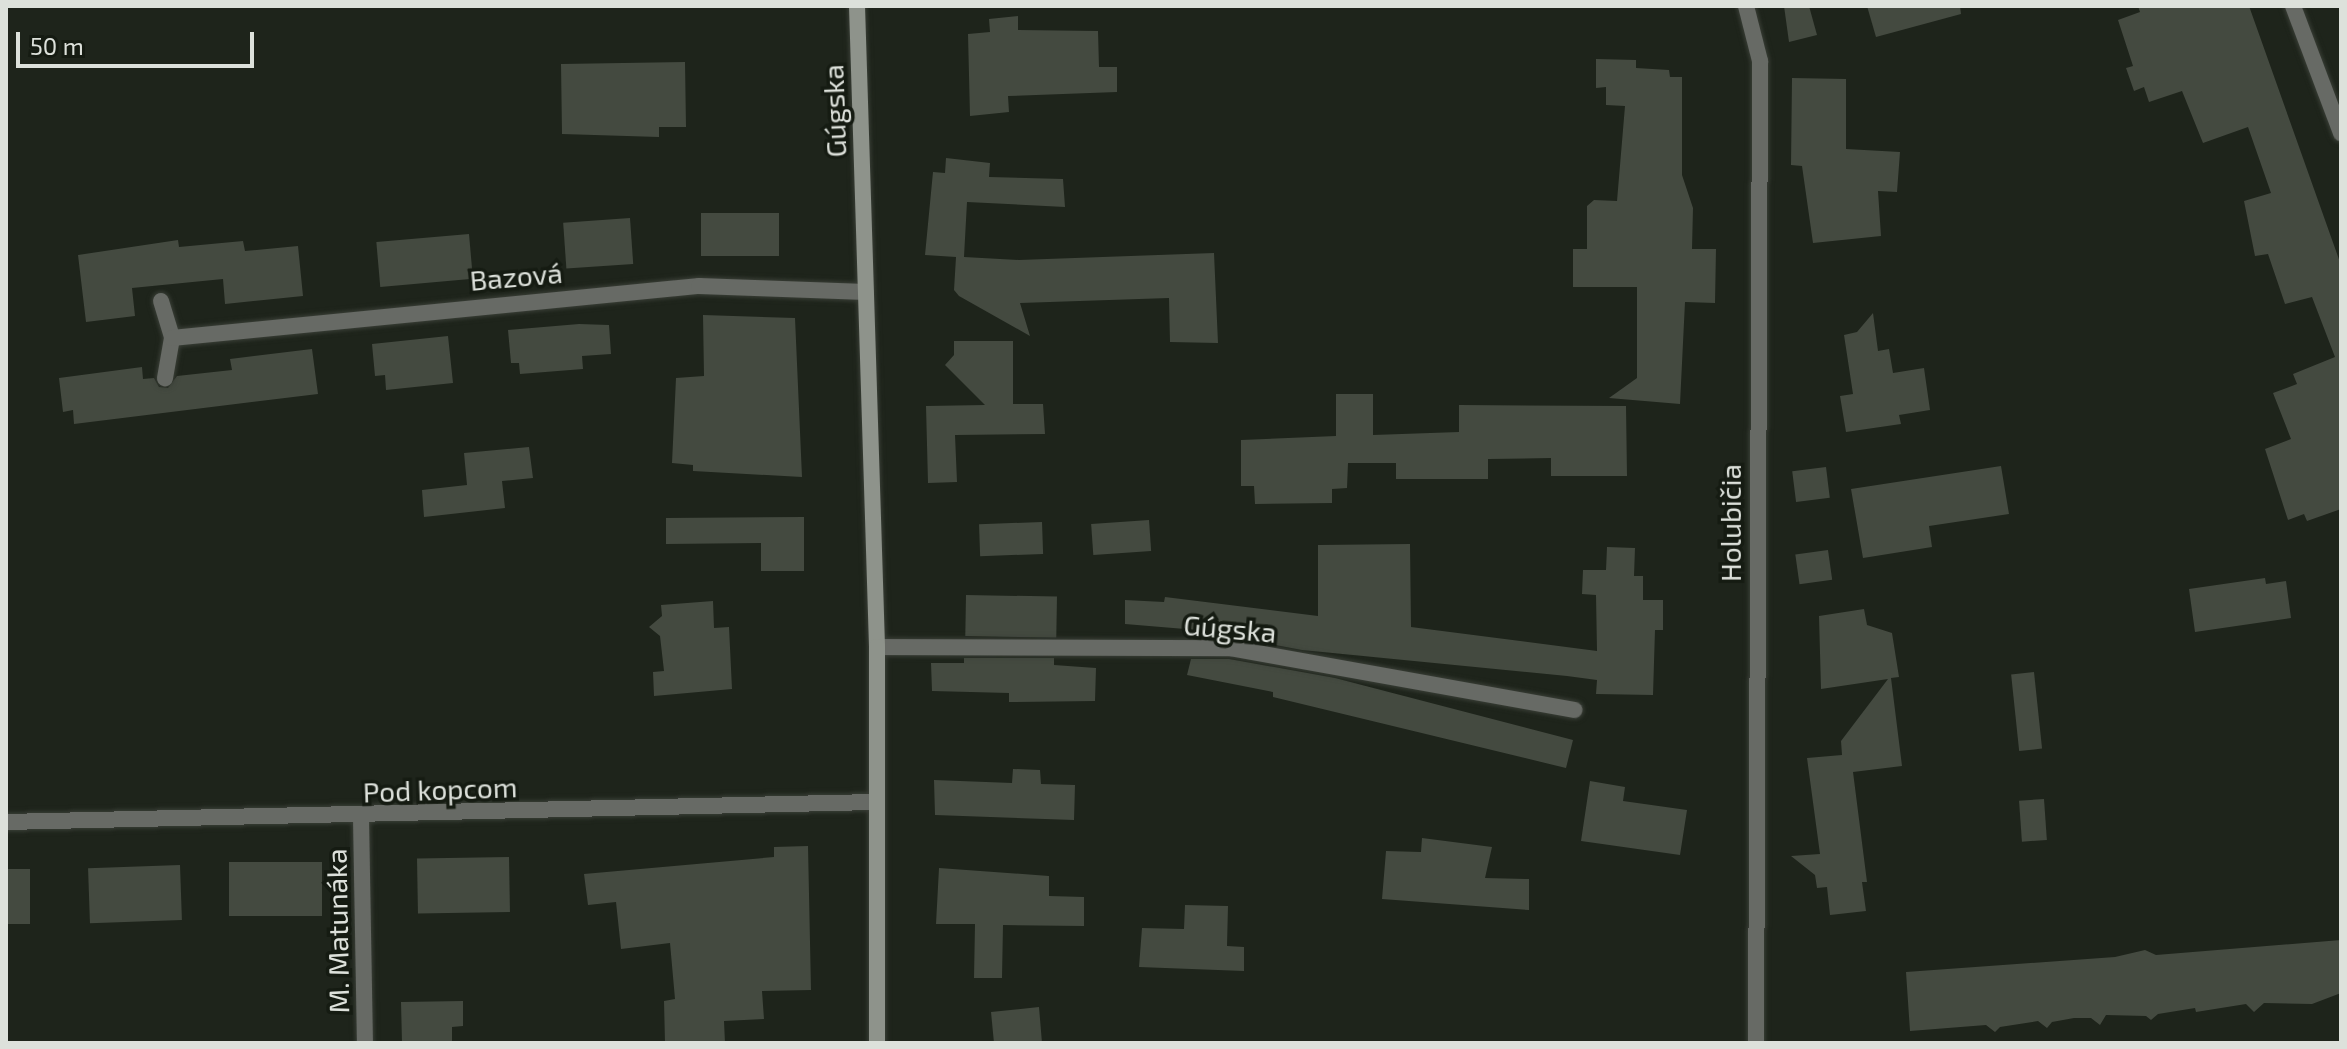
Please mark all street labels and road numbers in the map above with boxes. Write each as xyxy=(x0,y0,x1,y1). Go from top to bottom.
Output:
street label: Gúgska xyxy=(816,64,852,158)
street label: Bazová xyxy=(468,255,564,297)
street label: Holubičia xyxy=(1713,464,1747,582)
street label: Gúgska xyxy=(1182,607,1278,649)
street label: Pod kopcom xyxy=(362,770,518,808)
street label: M. Matunáka xyxy=(319,848,355,1014)

